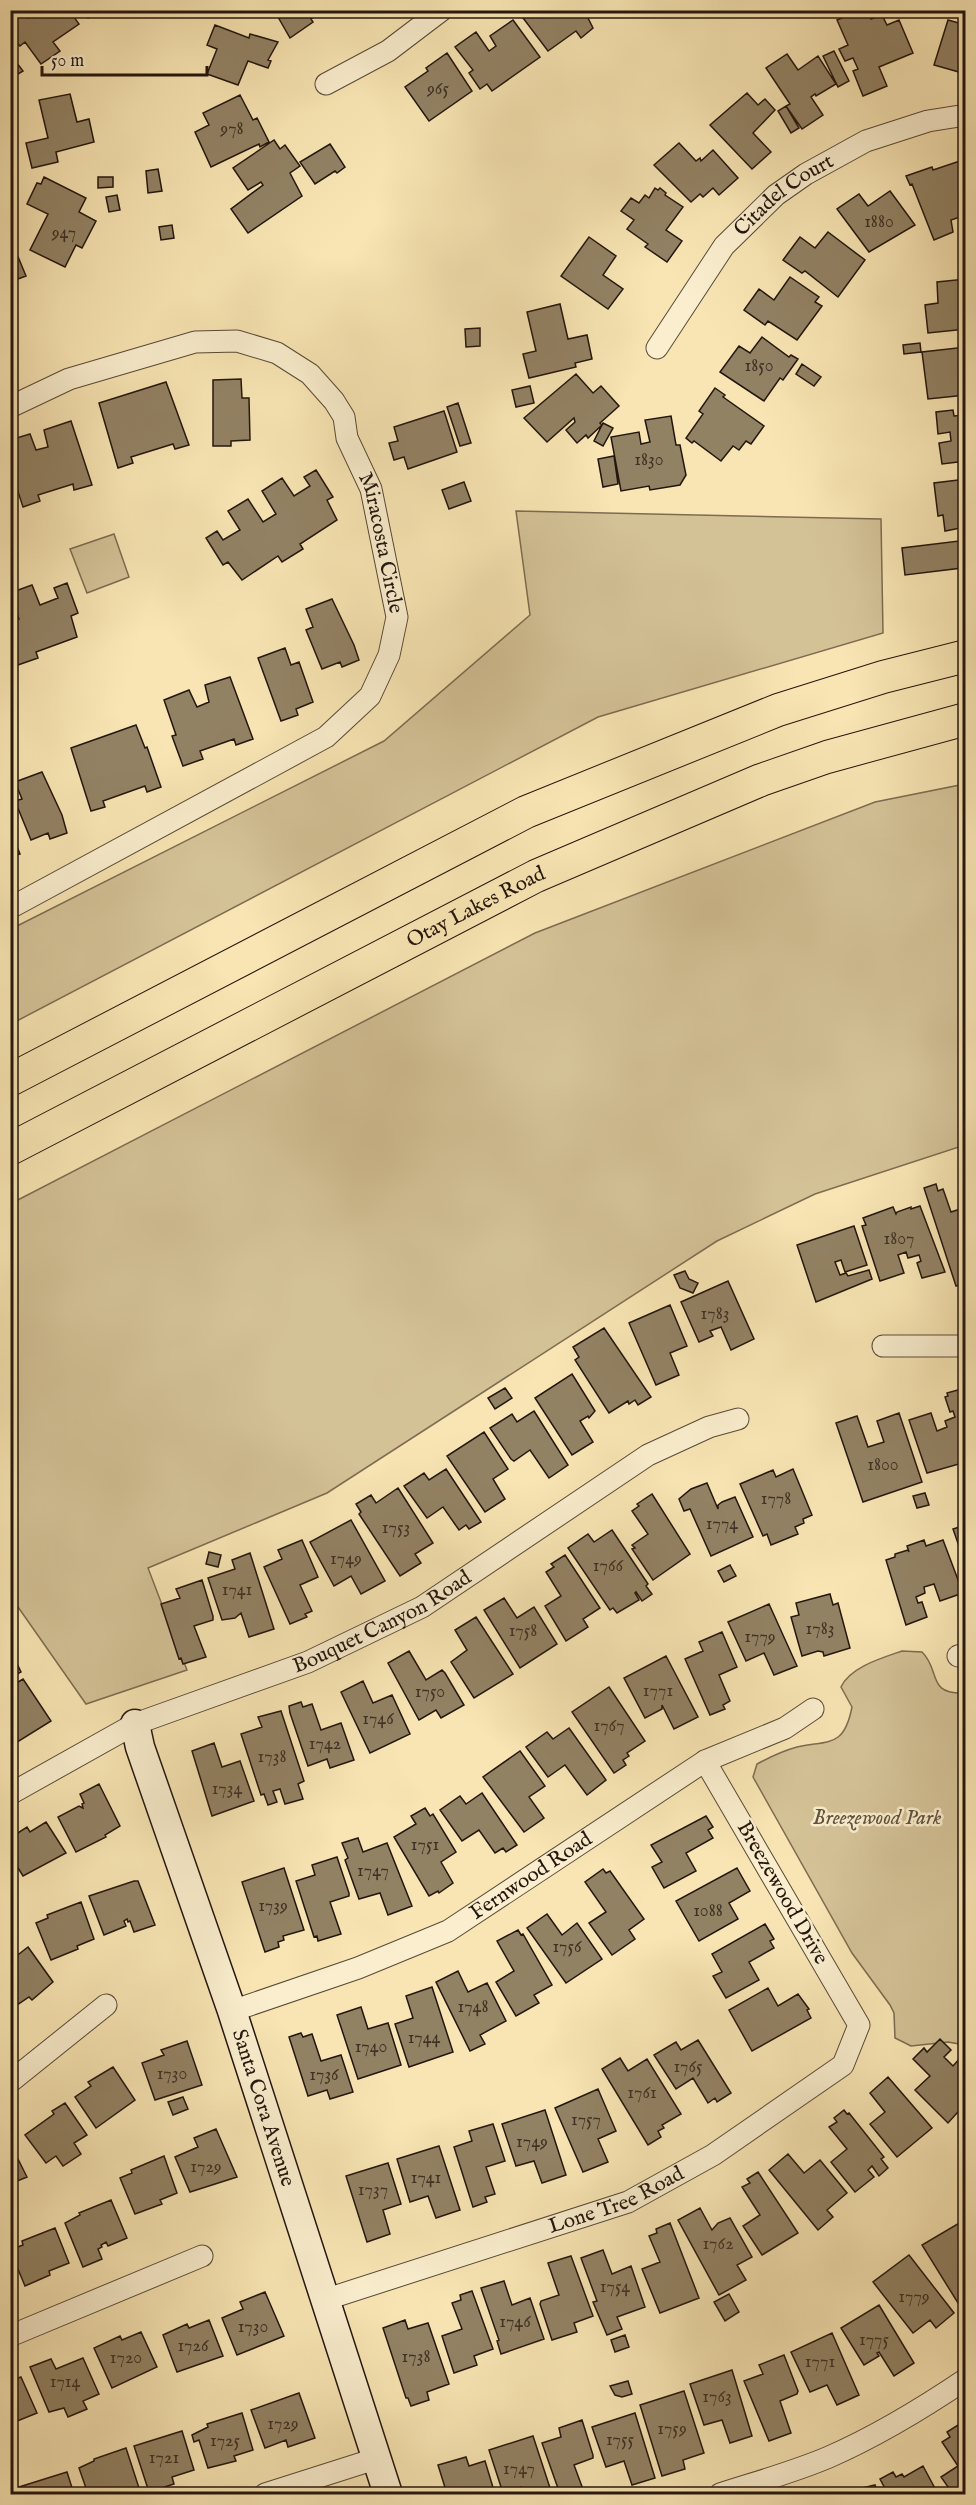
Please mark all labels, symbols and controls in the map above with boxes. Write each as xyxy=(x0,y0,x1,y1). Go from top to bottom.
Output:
scale bar xyxy=(42,39,207,77)
text: 50 m xyxy=(51,50,84,73)
house number: 965 xyxy=(426,78,449,101)
house number: 978 xyxy=(219,118,244,141)
street label: Citadel Court xyxy=(728,148,838,242)
house number: 1880 xyxy=(864,211,894,234)
house number: 947 xyxy=(51,222,76,245)
house number: 1850 xyxy=(744,355,774,378)
house number: 1830 xyxy=(634,449,664,472)
street label: Miracosta Circle xyxy=(352,468,410,616)
street label: Otay Lakes Road xyxy=(402,860,550,954)
house number: 1807 xyxy=(883,1228,915,1251)
house number: 1783 xyxy=(701,1303,729,1326)
house number: 1800 xyxy=(867,1454,899,1477)
house number: 1778 xyxy=(761,1488,791,1511)
house number: 1774 xyxy=(706,1513,738,1536)
house number: 1753 xyxy=(382,1517,410,1540)
house number: 1749 xyxy=(330,1548,362,1571)
house number: 1766 xyxy=(593,1555,624,1578)
street label: Bouquet Canyon Road xyxy=(289,1564,477,1680)
house number: 1741 xyxy=(222,1579,252,1602)
house number: 1783 xyxy=(806,1618,834,1641)
house number: 1758 xyxy=(509,1620,537,1643)
house number: 1779 xyxy=(744,1626,776,1649)
house number: 1771 xyxy=(643,1680,673,1703)
house number: 1750 xyxy=(415,1681,445,1704)
house number: 1746 xyxy=(362,1708,394,1731)
house number: 1767 xyxy=(593,1715,625,1738)
house number: 1742 xyxy=(309,1733,341,1756)
house number: 1738 xyxy=(258,1746,286,1769)
house number: 1734 xyxy=(212,1778,243,1801)
park label: Breezewood Park xyxy=(813,1805,942,1832)
street label: Breezewood Drive xyxy=(730,1816,834,1970)
street label: Fernwood Road xyxy=(465,1825,598,1926)
house number: 1751 xyxy=(411,1834,439,1857)
house number: 1747 xyxy=(357,1860,389,1883)
house number: 1739 xyxy=(258,1895,288,1918)
house number: 1088 xyxy=(693,1900,723,1923)
house number: 1756 xyxy=(552,1936,582,1959)
house number: 1748 xyxy=(458,1996,488,2019)
street label: Santa Cora Avenue xyxy=(225,2026,301,2190)
house number: 1744 xyxy=(408,2027,441,2050)
house number: 1740 xyxy=(355,2036,387,2059)
house number: 1765 xyxy=(673,2056,703,2079)
house number: 1730 xyxy=(157,2063,187,2086)
house number: 1736 xyxy=(309,2064,339,2087)
house number: 1761 xyxy=(627,2082,657,2105)
house number: 1757 xyxy=(571,2109,601,2132)
house number: 1749 xyxy=(516,2131,548,2154)
house number: 1729 xyxy=(190,2156,222,2179)
street label: Lone Tree Road xyxy=(545,2160,689,2240)
house number: 1741 xyxy=(411,2167,441,2190)
house number: 1737 xyxy=(358,2179,388,2202)
house number: 1762 xyxy=(702,2233,734,2256)
house number: 1754 xyxy=(600,2276,630,2299)
house number: 1779 xyxy=(898,2286,930,2309)
house number: 1746 xyxy=(499,2311,531,2334)
house number: 1730 xyxy=(238,2316,268,2339)
house number: 1775 xyxy=(859,2329,890,2352)
house number: 1726 xyxy=(177,2335,209,2358)
house number: 1738 xyxy=(402,2346,430,2369)
house number: 1720 xyxy=(110,2347,142,2370)
house number: 1771 xyxy=(805,2351,835,2374)
house number: 1714 xyxy=(50,2371,81,2394)
house number: 1763 xyxy=(702,2386,732,2409)
house number: 1729 xyxy=(267,2413,299,2436)
house number: 1759 xyxy=(657,2418,687,2441)
house number: 1755 xyxy=(606,2429,635,2452)
house number: 1725 xyxy=(210,2430,240,2453)
house number: 1721 xyxy=(149,2447,179,2470)
house number: 1747 xyxy=(503,2458,535,2481)

